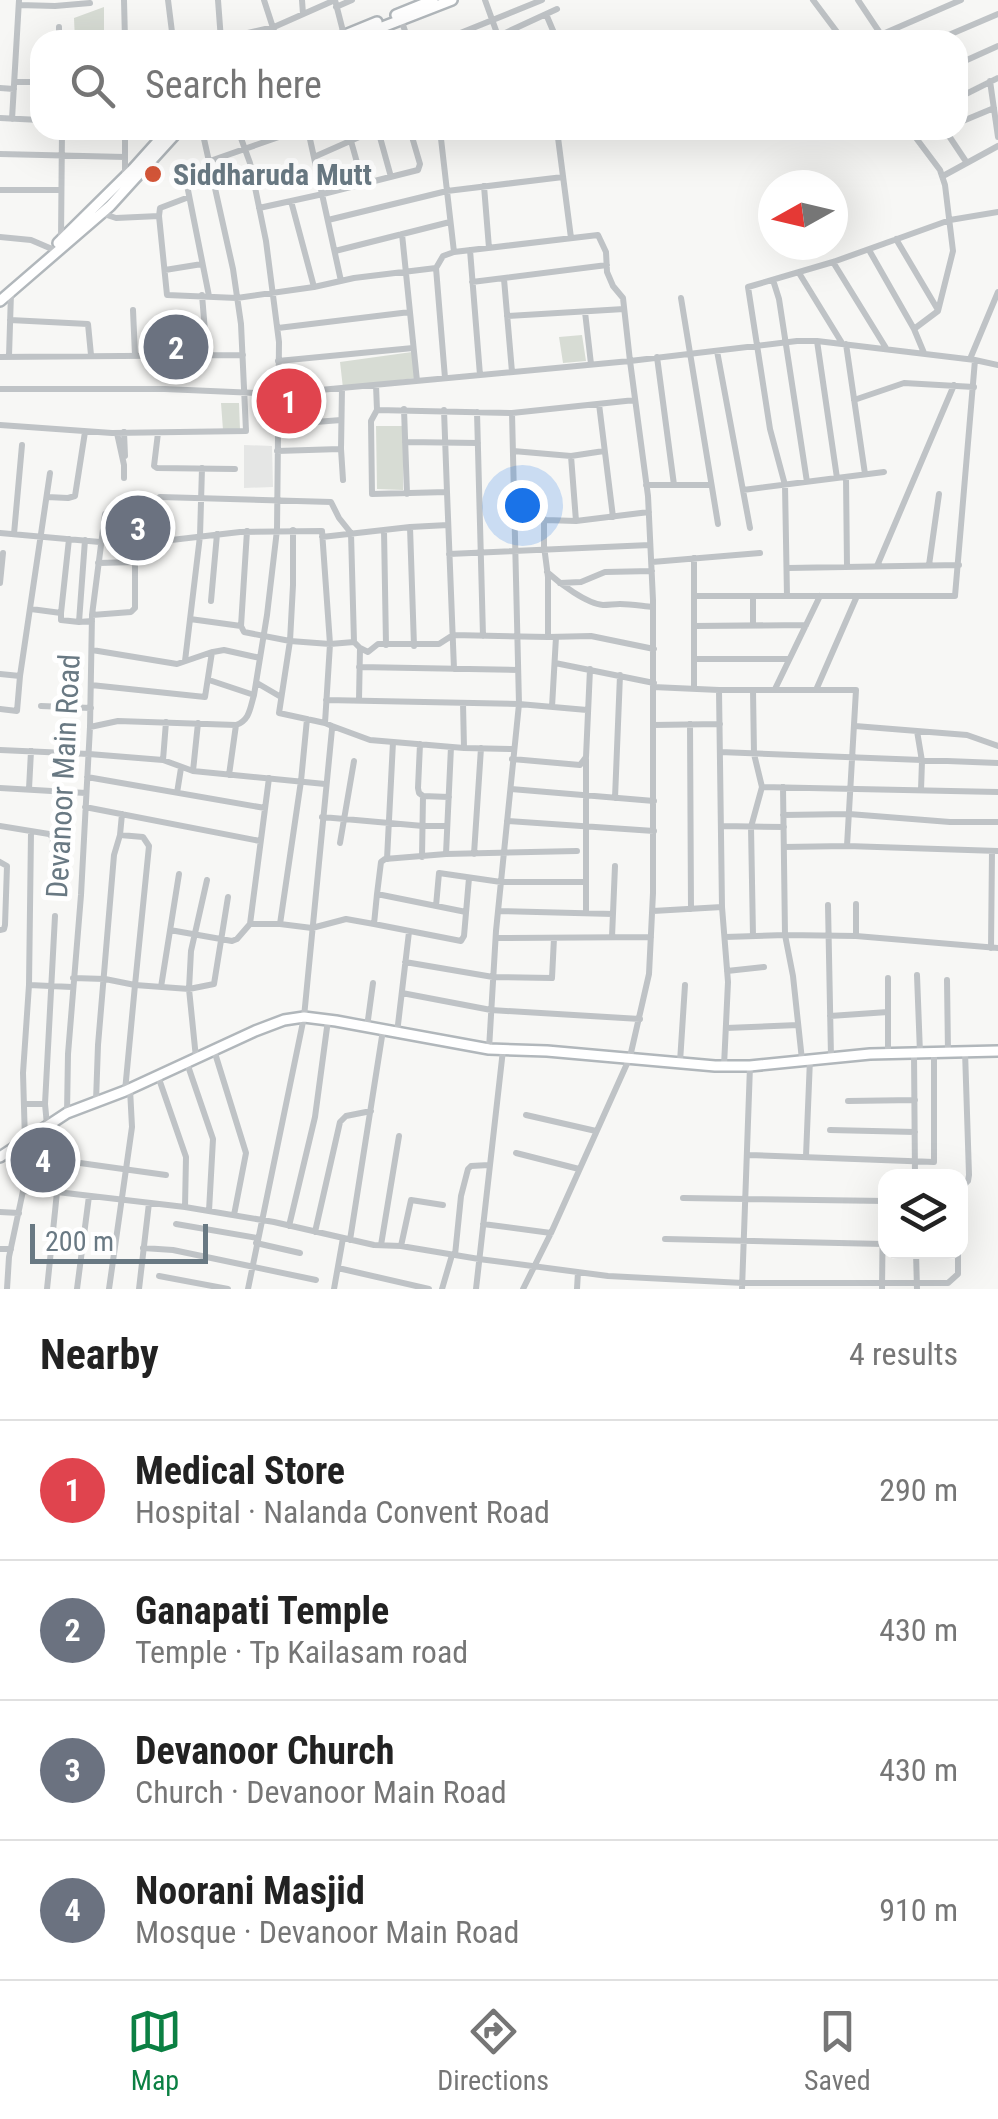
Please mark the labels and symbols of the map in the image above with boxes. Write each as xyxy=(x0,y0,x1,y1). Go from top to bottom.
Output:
place label: Siddharuda Mutt xyxy=(173,157,372,192)
marker: Siddharuda Mutt xyxy=(142,163,164,185)
north arrow xyxy=(758,170,848,260)
pin: 2 xyxy=(144,310,208,384)
pin: 1 xyxy=(256,364,322,438)
your location xyxy=(497,480,548,531)
pin: 3 xyxy=(106,490,170,566)
street label: Devanoor Main Road xyxy=(39,653,87,899)
pin: 4 xyxy=(10,1122,76,1198)
scale bar xyxy=(30,1219,208,1264)

